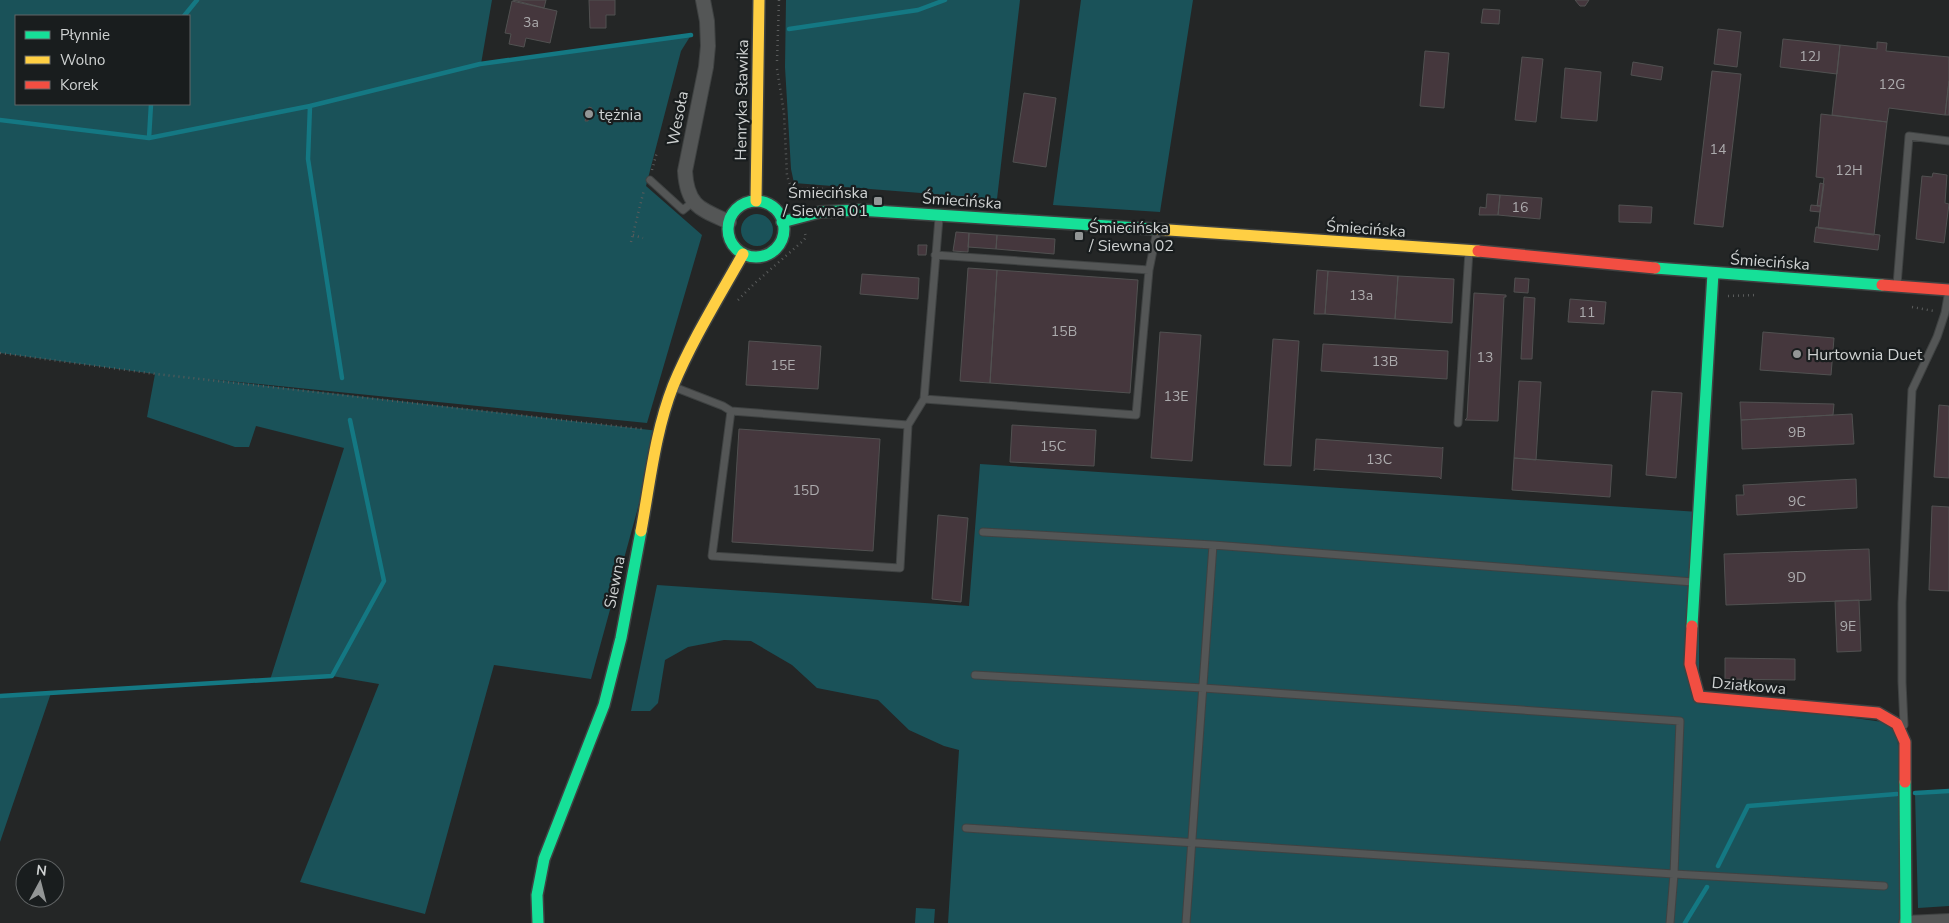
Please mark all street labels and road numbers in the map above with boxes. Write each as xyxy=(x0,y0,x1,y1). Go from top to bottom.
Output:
street label: Henryka Sławika xyxy=(730,39,754,161)
street label: Wesoła xyxy=(662,89,694,147)
street label: Śmiecińska xyxy=(921,187,1003,215)
street label: Śmiecińska xyxy=(1325,215,1407,243)
street label: Śmiecińska xyxy=(1729,248,1811,276)
street label: Siewna xyxy=(599,554,631,610)
street label: Działkowa xyxy=(1711,672,1787,700)

